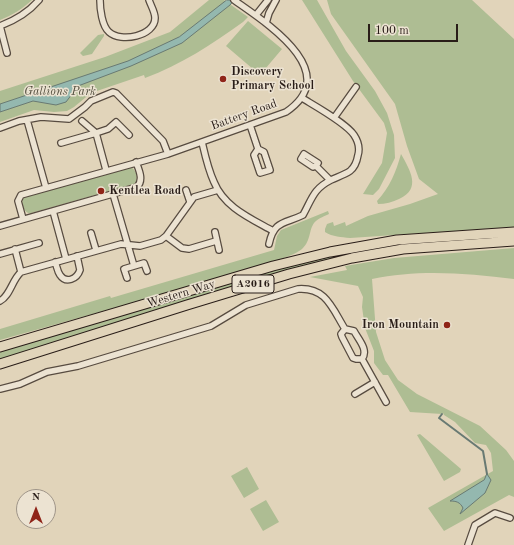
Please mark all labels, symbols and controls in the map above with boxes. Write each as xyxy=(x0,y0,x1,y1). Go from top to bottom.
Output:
scale bar xyxy=(370,16,460,42)
text: 100 m xyxy=(375,25,409,37)
place label: Discovery Primary School xyxy=(231,65,314,93)
marker: Discovery Primary School xyxy=(218,74,228,84)
park label: Gallions Park xyxy=(24,85,96,99)
street label: Battery Road xyxy=(209,96,279,134)
place label: Kentlea Road xyxy=(109,184,181,198)
marker: Kentlea Road xyxy=(96,186,106,196)
road number: A2016 xyxy=(232,275,274,293)
street label: Western Way xyxy=(145,277,217,311)
place label: Iron Mountain xyxy=(362,318,439,332)
marker: Iron Mountain xyxy=(442,320,452,330)
north arrow xyxy=(16,489,56,529)
text: N xyxy=(32,492,40,503)

